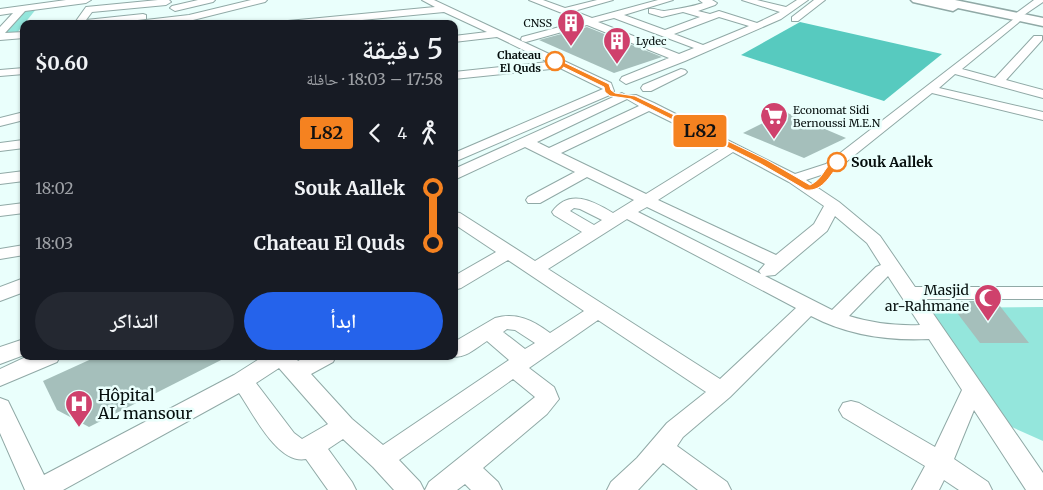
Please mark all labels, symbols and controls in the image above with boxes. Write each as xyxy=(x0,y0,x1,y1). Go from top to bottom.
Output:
building icon: CNSS xyxy=(556,8,586,47)
place label: CNSS xyxy=(524,16,552,30)
building icon: Lydec xyxy=(602,26,632,65)
text: 5 دقيقة xyxy=(362,31,443,67)
place label: Lydec xyxy=(636,34,667,48)
place label: Chateau El Quds xyxy=(497,48,541,75)
text: $0.60 xyxy=(35,51,88,75)
marker: Chateau El Quds xyxy=(545,51,565,71)
text: 17:58 – 18:03 · حافلة xyxy=(306,69,443,89)
supermarket icon: Economat Sidi Bernoussi M.E.N xyxy=(759,101,789,140)
place label: Economat Sidi Bernoussi M.E.N xyxy=(793,103,881,130)
line badge: L82 xyxy=(671,115,729,147)
icon: back xyxy=(361,119,389,147)
icon: walk xyxy=(415,119,443,147)
text: L82 xyxy=(683,119,717,142)
text: L82 xyxy=(310,121,343,144)
text: 4 xyxy=(397,123,407,143)
marker: Souk Aallek xyxy=(827,152,847,172)
place label: Souk Aallek xyxy=(851,153,934,171)
text: Souk Aallek xyxy=(294,176,405,200)
text: 18:02 xyxy=(35,178,74,198)
text: Chateau El Quds xyxy=(254,231,405,255)
text: 18:03 xyxy=(35,233,73,253)
place label: Masjid ar-Rahmane xyxy=(885,281,970,315)
mosque icon: Masjid ar-Rahmane xyxy=(973,283,1003,322)
button: التذاكر xyxy=(35,292,234,350)
button: ابدأ xyxy=(244,292,443,350)
place label: Hôpital AL mansour xyxy=(97,385,192,423)
hospital icon: Hôpital AL mansour xyxy=(64,389,94,428)

